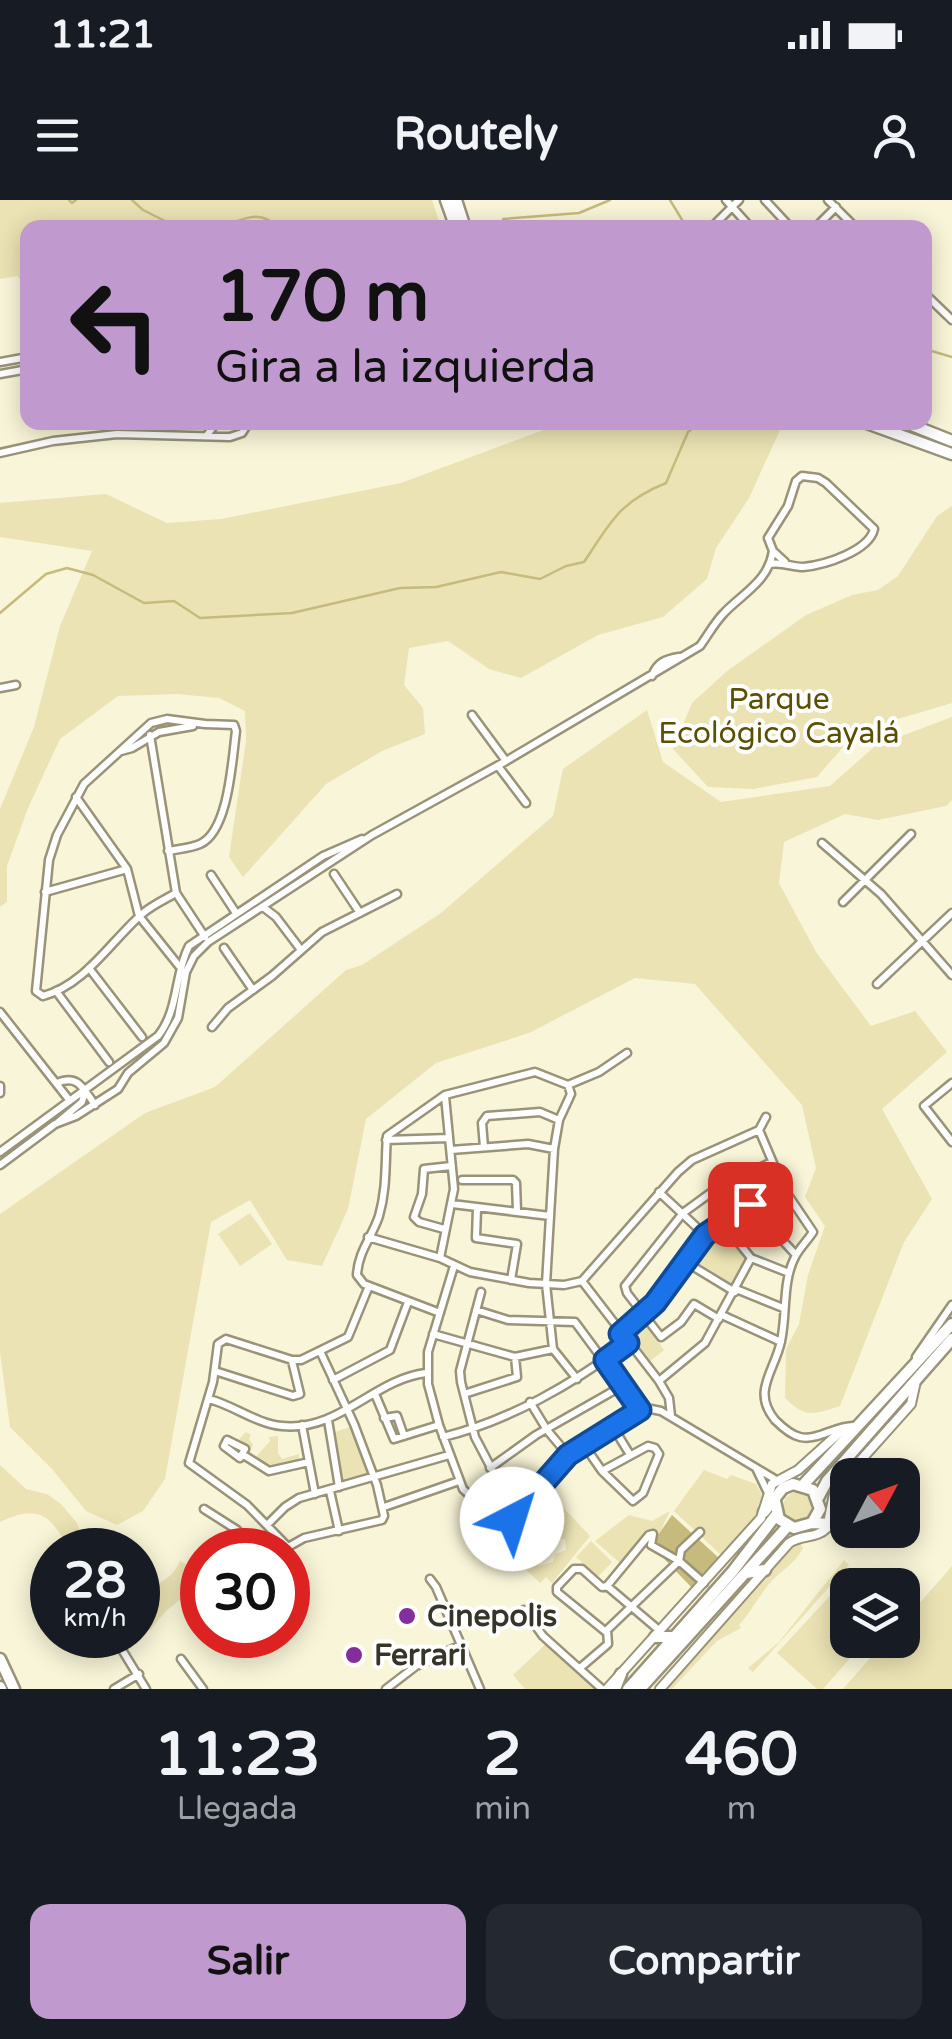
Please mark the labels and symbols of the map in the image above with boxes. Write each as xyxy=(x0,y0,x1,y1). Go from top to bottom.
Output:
park label: Parque Ecológico Cayalá xyxy=(658,681,900,752)
pin xyxy=(708,1162,793,1247)
north arrow xyxy=(830,1458,920,1548)
position arrow xyxy=(460,1467,564,1571)
speed limit sign: 30 xyxy=(180,1528,310,1658)
place label: Cinepolis xyxy=(427,1598,557,1635)
marker: Cinepolis xyxy=(396,1605,418,1627)
place label: Ferrari xyxy=(374,1637,467,1674)
marker: Ferrari xyxy=(343,1644,365,1666)

